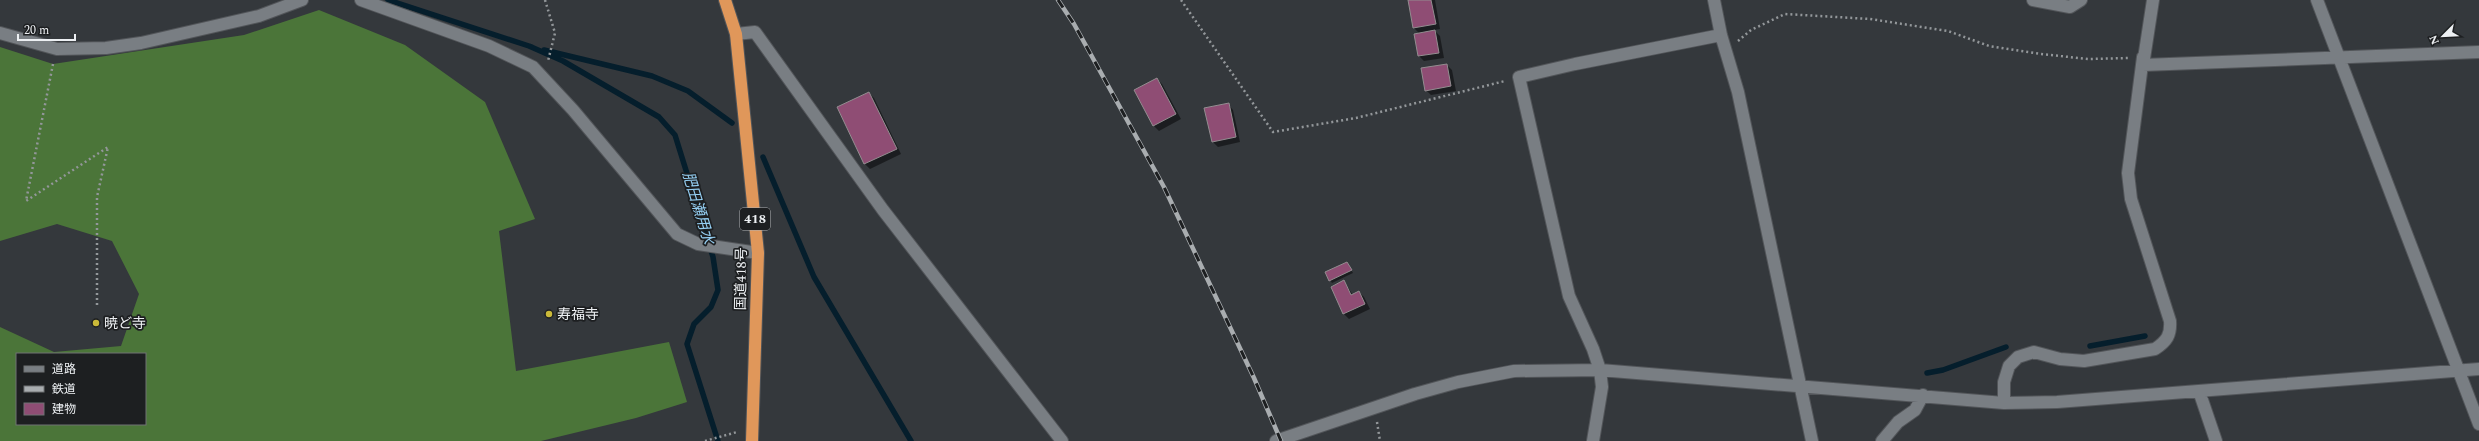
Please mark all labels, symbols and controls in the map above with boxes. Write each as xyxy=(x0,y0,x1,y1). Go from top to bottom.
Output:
scale bar xyxy=(18,16,75,42)
north arrow xyxy=(2423,16,2463,56)
text: 20 m xyxy=(24,21,49,40)
text: N xyxy=(2425,32,2444,47)
water label: 肥田瀬用水 xyxy=(676,169,721,249)
road number: 418 xyxy=(740,208,770,230)
street label: 国道418号 xyxy=(730,247,752,311)
place label: 寿福寺 xyxy=(557,304,599,325)
marker: 寿福寺 xyxy=(544,309,554,319)
place label: 暁ど寺 xyxy=(104,313,146,334)
marker: 暁ど寺 xyxy=(91,318,101,328)
legend xyxy=(16,353,146,425)
text: 道路 xyxy=(52,360,76,379)
text: 鉄道 xyxy=(52,380,76,399)
text: 建物 xyxy=(52,400,76,419)

